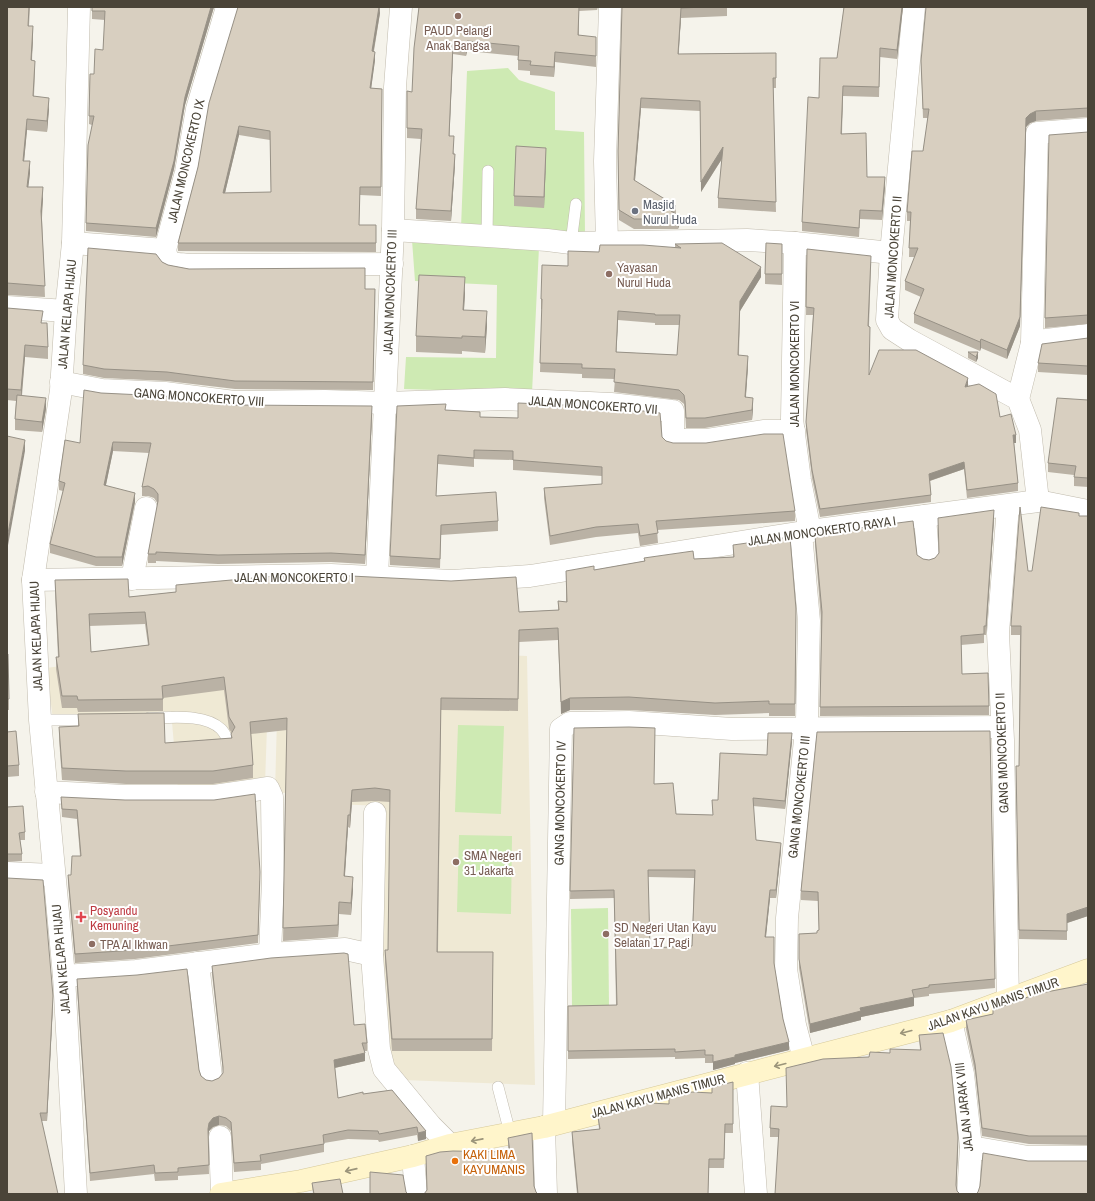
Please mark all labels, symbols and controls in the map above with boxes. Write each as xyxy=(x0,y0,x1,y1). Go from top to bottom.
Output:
marker: PAUD Pelangi Anak Bangsa xyxy=(453,11,463,21)
place label: PAUD Pelangi Anak Bangsa xyxy=(424,22,492,54)
street label: JALAN MONCOKERTO IX xyxy=(164,97,209,224)
street label: JALAN MONCOKERTO II xyxy=(880,195,906,319)
place label: Masjid Nurul Huda xyxy=(643,196,697,228)
marker: Masjid Nurul Huda xyxy=(630,206,640,216)
street label: JALAN MONCOKERTO III xyxy=(379,229,401,355)
street label: JALAN KELAPA HIJAU xyxy=(54,258,80,370)
place label: Yayasan Nurul Huda xyxy=(617,259,671,291)
marker: Yayasan Nurul Huda xyxy=(604,269,614,279)
street label: JALAN MONCOKERTO VI xyxy=(786,301,803,427)
street label: GANG MONCOKERTO VIII xyxy=(133,384,265,410)
street label: JALAN MONCOKERTO VII xyxy=(528,392,658,418)
street label: JALAN MONCOKERTO RAYA I xyxy=(747,512,897,550)
street label: JALAN MONCOKERTO I xyxy=(234,569,354,586)
street label: JALAN KELAPA HIJAU xyxy=(26,581,46,691)
street label: GANG MONCOKERTO II xyxy=(991,692,1013,814)
street label: GANG MONCOKERTO III xyxy=(784,735,814,859)
street label: GANG MONCOKERTO IV xyxy=(550,741,570,865)
place label: SMA Negeri 31 Jakarta xyxy=(464,847,522,879)
marker: SMA Negeri 31 Jakarta xyxy=(451,857,461,867)
place label: Posyandu Kemuning xyxy=(90,902,139,934)
street label: JALAN KELAPA HIJAU xyxy=(48,903,74,1015)
marker: Posyandu Kemuning xyxy=(75,911,87,923)
place label: SD Negeri Utan Kayu Selatan 17 Pagi xyxy=(614,919,717,951)
marker: SD Negeri Utan Kayu Selatan 17 Pagi xyxy=(601,929,611,939)
place label: TPA Al Ikhwan xyxy=(100,936,168,953)
marker: TPA Al Ikhwan xyxy=(87,939,97,949)
street label: JALAN KAYU MANIS TIMUR xyxy=(925,973,1061,1034)
one-way arrow xyxy=(899,1029,912,1037)
one-way arrow xyxy=(774,1061,787,1069)
street label: JALAN JARAK VIII xyxy=(951,1062,977,1152)
street label: JALAN KAYU MANIS TIMUR xyxy=(589,1070,727,1122)
one-way arrow xyxy=(471,1136,484,1144)
place label: KAKI LIMA KAYUMANIS xyxy=(463,1146,525,1178)
marker: KAKI LIMA KAYUMANIS xyxy=(450,1156,460,1166)
one-way arrow xyxy=(344,1166,357,1174)

